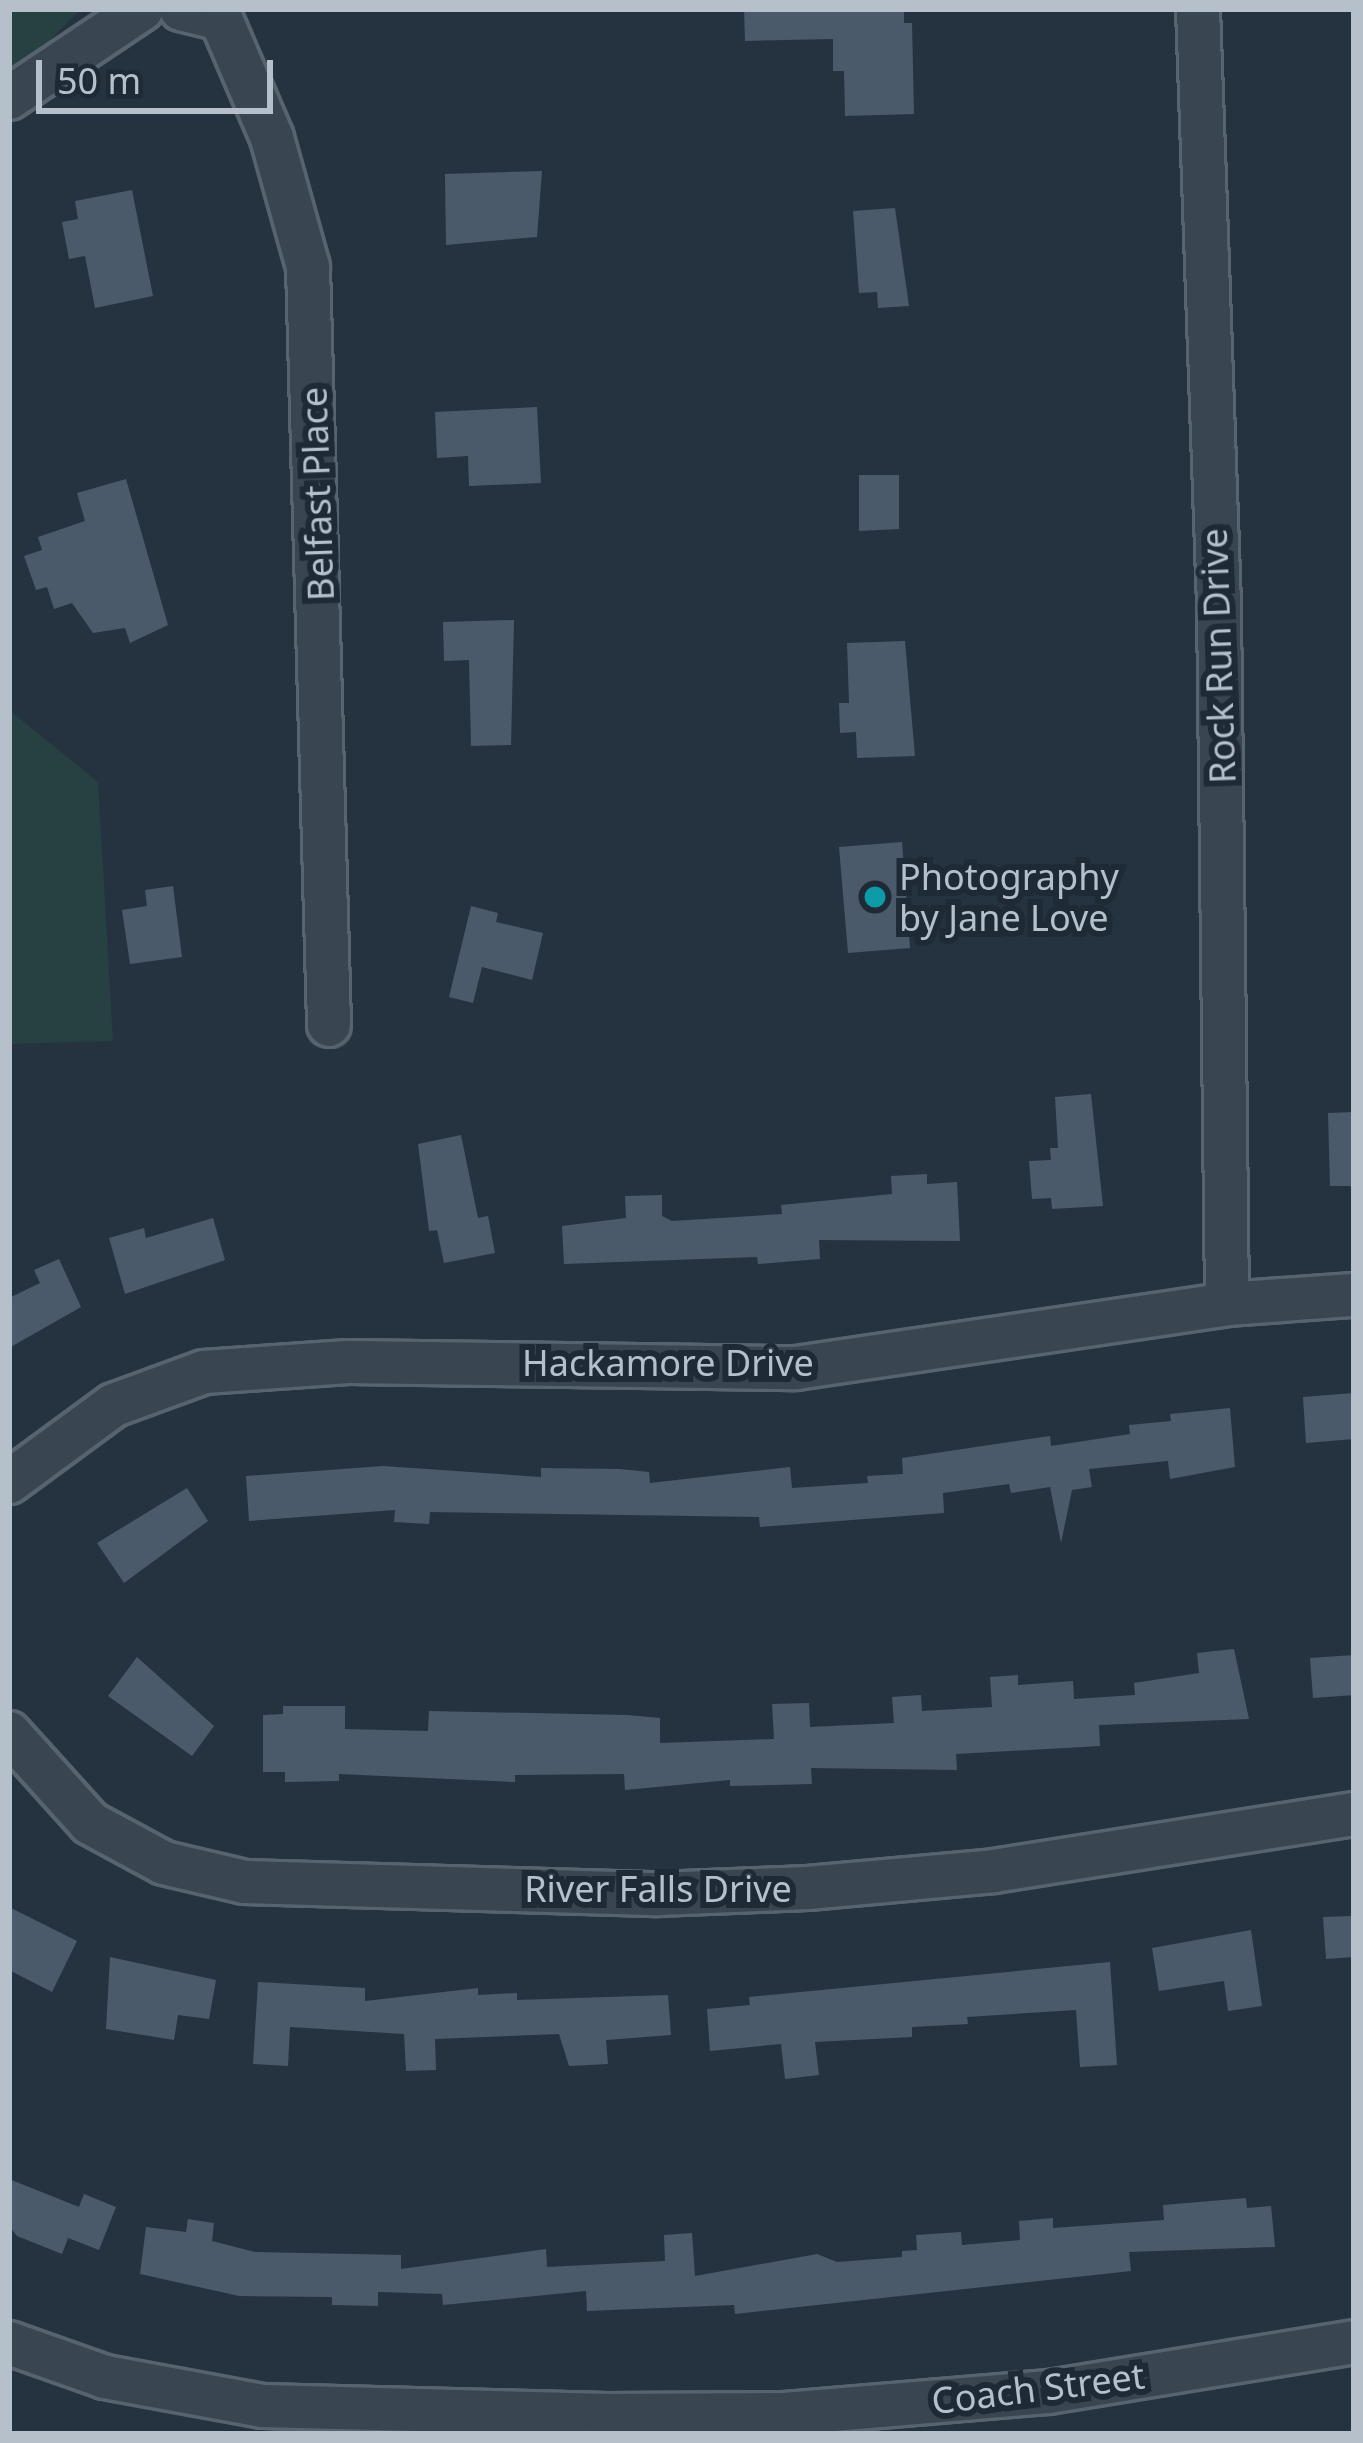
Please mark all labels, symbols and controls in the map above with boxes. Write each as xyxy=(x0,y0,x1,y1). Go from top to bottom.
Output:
scale bar xyxy=(42,36,279,110)
text: 50 m xyxy=(57,56,141,105)
street label: Belfast Place xyxy=(292,386,342,602)
street label: Rock Run Drive xyxy=(1192,528,1244,784)
place label: Photography by Jane Love xyxy=(899,854,1119,939)
marker: Photography by Jane Love xyxy=(862,884,888,910)
street label: Hackamore Drive xyxy=(522,1341,814,1385)
street label: River Falls Drive xyxy=(524,1867,792,1911)
street label: Coach Street xyxy=(929,2354,1147,2422)

